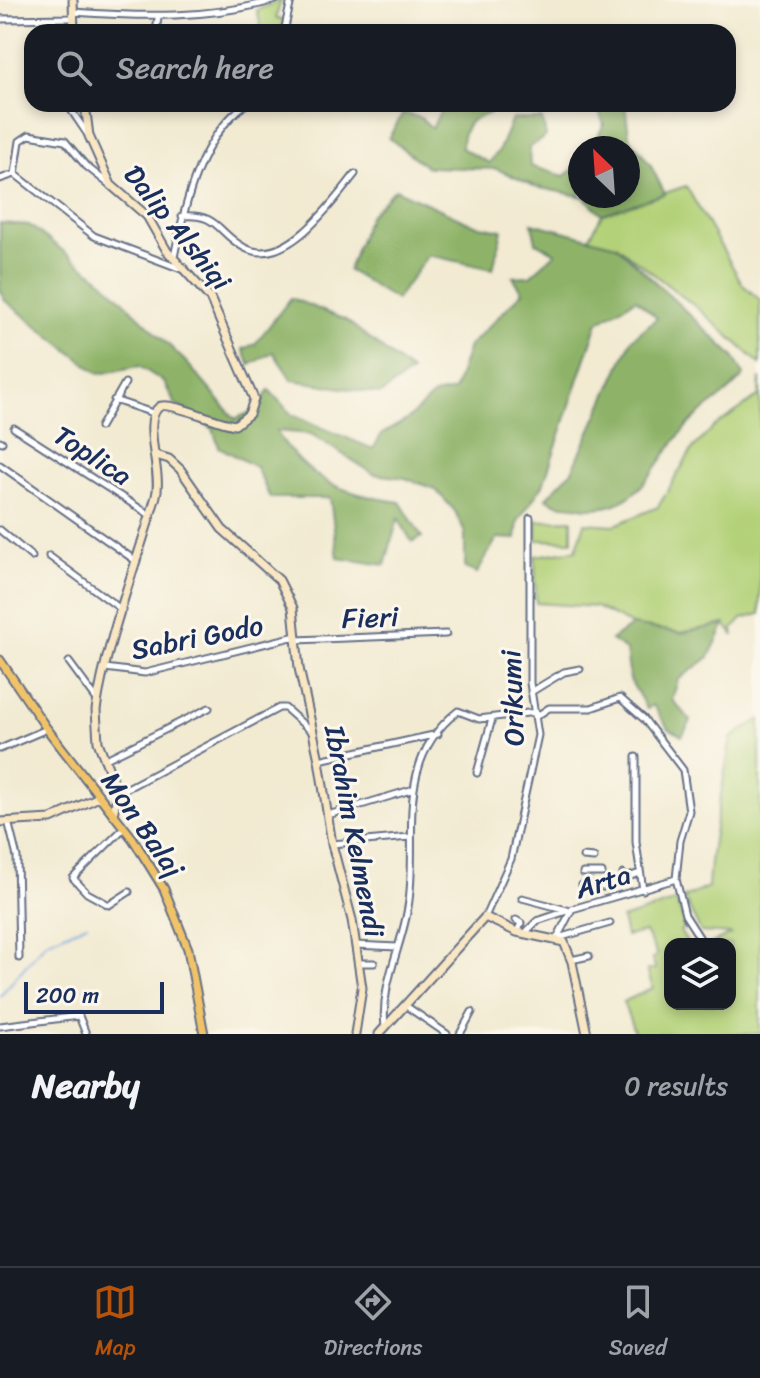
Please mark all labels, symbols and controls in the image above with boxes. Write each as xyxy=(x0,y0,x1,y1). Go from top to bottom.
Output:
search box xyxy=(24,24,736,112)
text: Search here xyxy=(116,41,274,95)
icon: search xyxy=(52,46,96,90)
north arrow xyxy=(568,136,640,208)
street label: Dalip Alshiqi xyxy=(111,153,245,303)
street label: Toplica xyxy=(43,412,142,499)
street label: Fieri xyxy=(341,592,400,643)
street label: Sabri Godo xyxy=(127,601,267,674)
street label: Orikumi xyxy=(486,648,539,747)
street label: Ibrahim Kelmendi xyxy=(310,720,399,943)
street label: Mon Balaj xyxy=(88,760,198,889)
street label: Arta xyxy=(568,850,637,913)
map controls xyxy=(664,938,736,1010)
button: layers xyxy=(664,938,736,1010)
text: 200 m xyxy=(36,976,99,1015)
scale bar xyxy=(24,978,164,1014)
text: Nearby xyxy=(32,1056,140,1116)
text: 0 results xyxy=(624,1063,728,1109)
tab: Map xyxy=(93,1280,137,1367)
tab: Directions xyxy=(324,1280,422,1367)
tab: Saved xyxy=(609,1280,667,1367)

